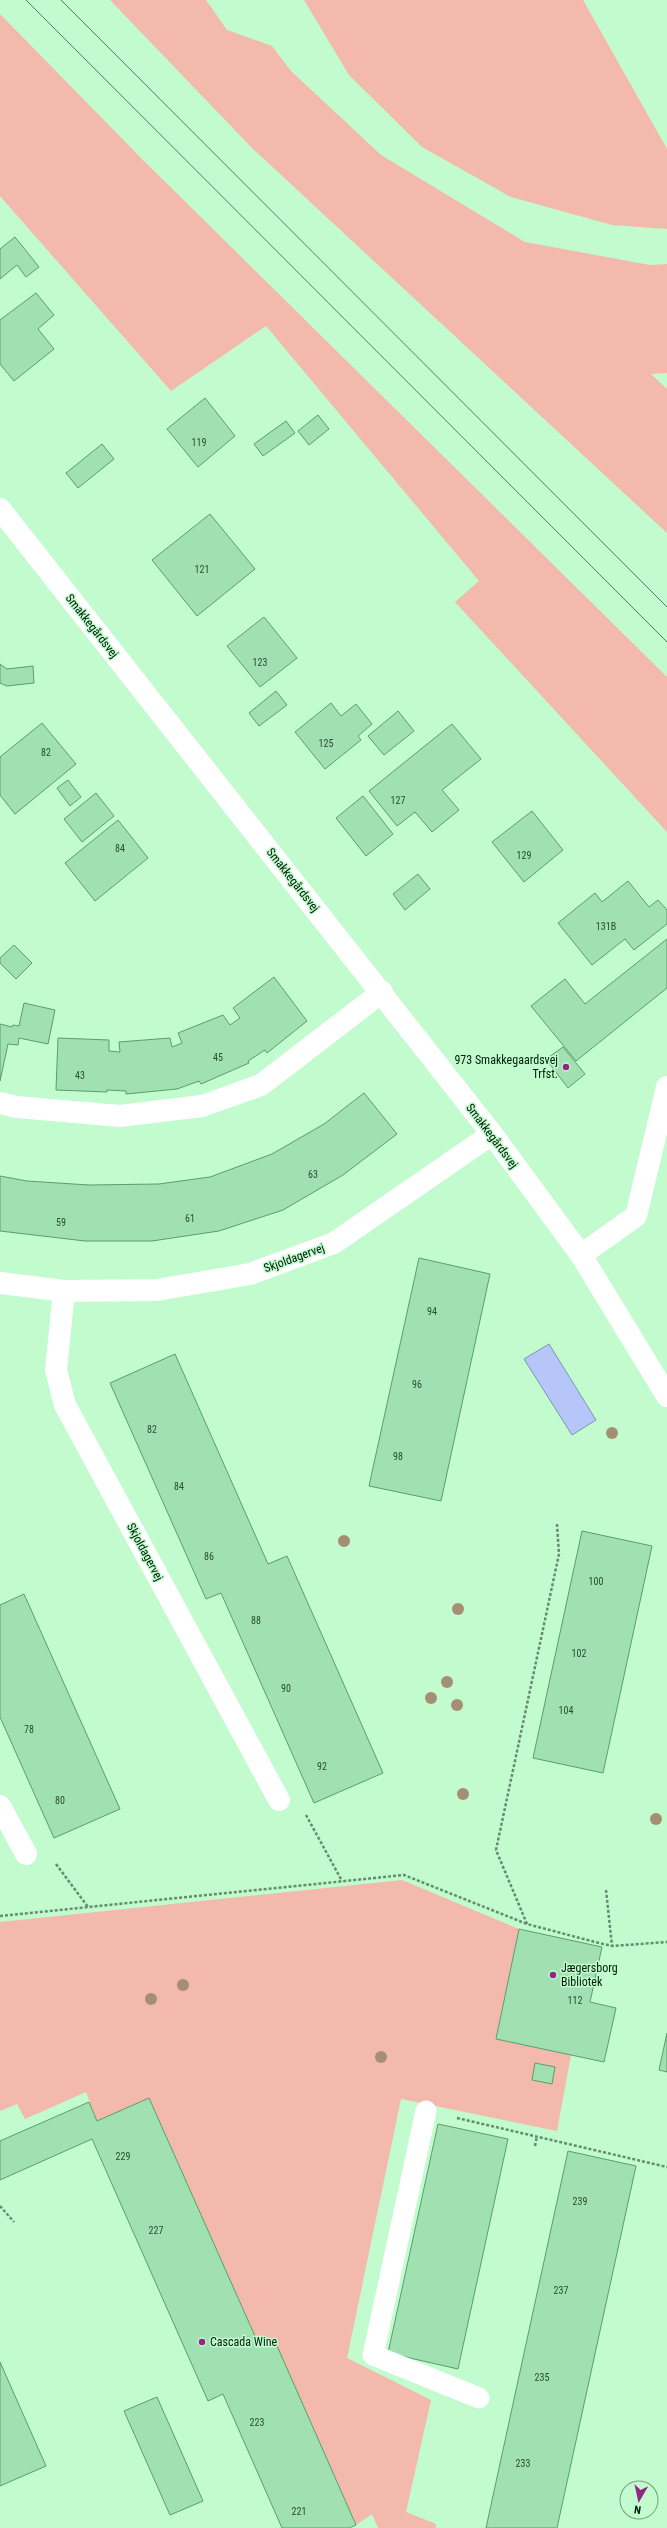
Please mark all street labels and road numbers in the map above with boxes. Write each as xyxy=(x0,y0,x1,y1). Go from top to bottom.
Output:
street label: Smakkegårdsvej xyxy=(63,591,121,661)
street label: Smakkegårdsvej xyxy=(264,845,322,915)
street label: Smakkegårdsvej xyxy=(463,1101,521,1171)
street label: Skjoldagervej xyxy=(262,1241,326,1275)
street label: Skjoldagervej xyxy=(124,1521,166,1583)

